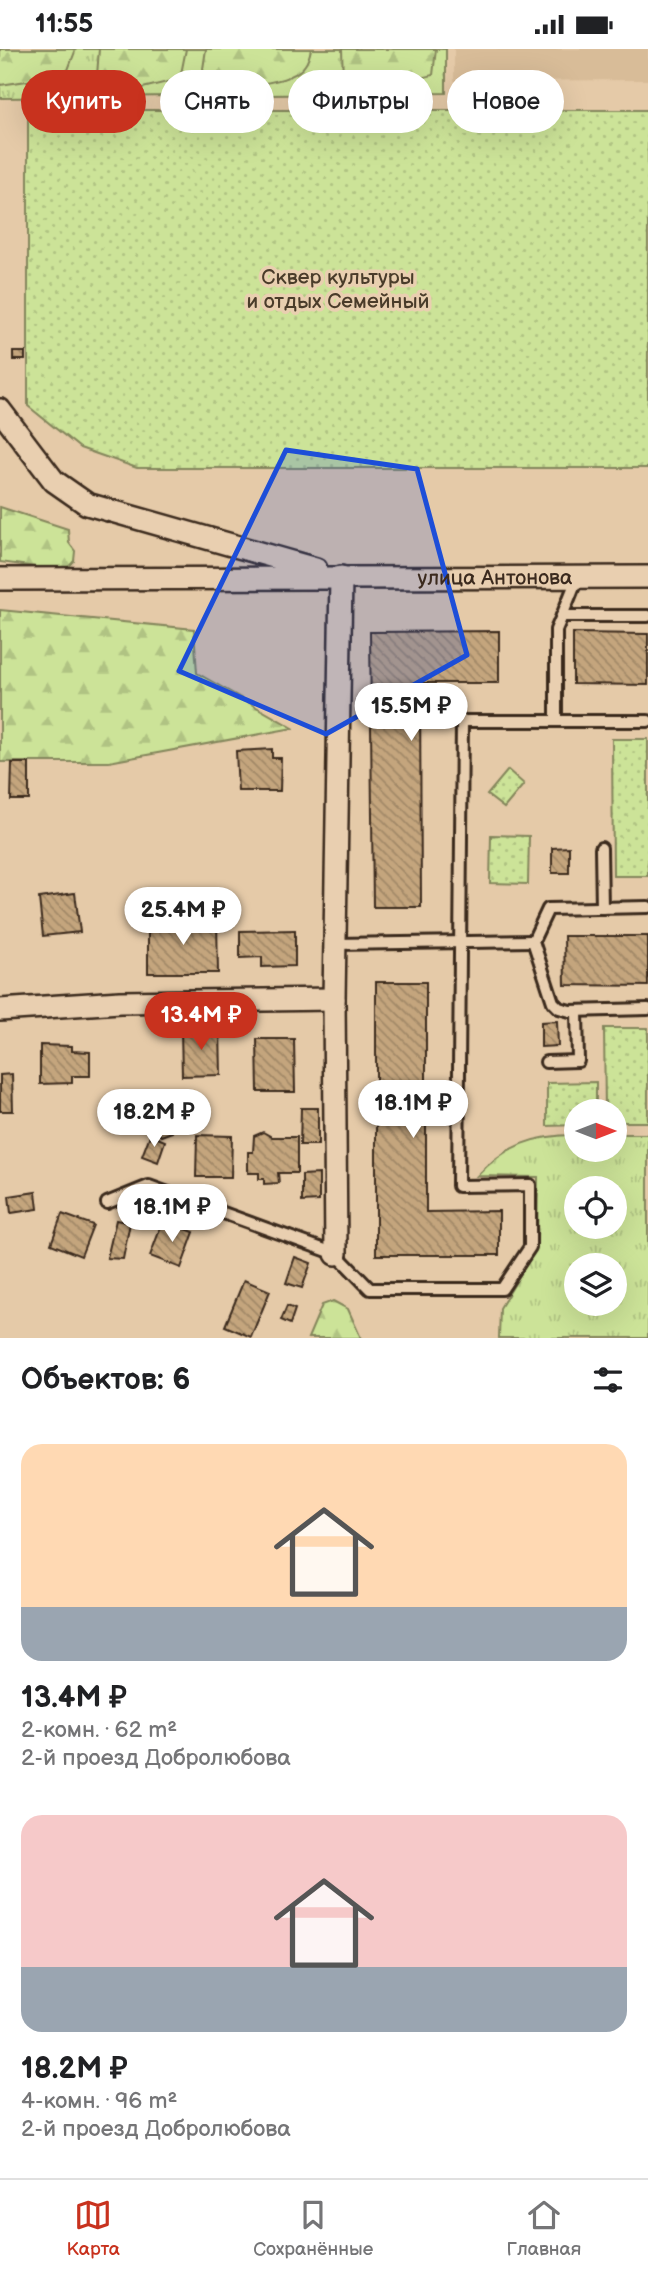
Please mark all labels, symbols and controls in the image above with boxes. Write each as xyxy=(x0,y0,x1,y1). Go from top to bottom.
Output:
text: 11:55 xyxy=(35,9,93,40)
chip: Купить xyxy=(21,70,146,133)
chip: Снять xyxy=(160,70,274,133)
chip: Фильтры xyxy=(288,70,433,133)
chip: Новое xyxy=(447,70,564,133)
park label: Сквер культуры и отдых Семейный xyxy=(246,265,430,314)
street label: улица Антонова xyxy=(417,565,573,591)
pin: 15.5M ₽ xyxy=(346,683,476,743)
text: 15.5M ₽ xyxy=(371,692,451,720)
pin: 25.4M ₽ xyxy=(118,887,248,947)
text: 25.4M ₽ xyxy=(140,896,226,924)
pin: 13.4M ₽ xyxy=(136,993,266,1052)
text: 13.4M ₽ xyxy=(160,1001,242,1029)
pin: 18.1M ₽ xyxy=(348,1081,478,1140)
pin: 18.2M ₽ xyxy=(89,1089,219,1149)
text: 18.1M ₽ xyxy=(374,1089,452,1117)
text: 18.2M ₽ xyxy=(113,1098,195,1126)
north arrow xyxy=(564,1099,626,1162)
map controls xyxy=(564,1099,627,1316)
button: locate xyxy=(564,1176,627,1239)
pin: 18.1M ₽ xyxy=(107,1185,237,1244)
text: 18.1M ₽ xyxy=(133,1193,211,1221)
button: layers xyxy=(564,1253,627,1316)
icon: filters xyxy=(589,1361,627,1399)
text: Объектов: 6 xyxy=(21,1362,190,1398)
icon: home xyxy=(261,1489,387,1615)
text: 13.4M ₽ xyxy=(21,1680,127,1716)
text: 2-комн. · 62 m² xyxy=(21,1716,177,1744)
text: 2-й проезд Добролюбова xyxy=(21,1744,291,1772)
icon: home xyxy=(261,1860,387,1986)
text: 18.2M ₽ xyxy=(21,2051,128,2087)
text: 4-комн. · 96 m² xyxy=(21,2087,177,2115)
text: 2-й проезд Добролюбова xyxy=(21,2115,291,2143)
tab: Карта xyxy=(67,2196,120,2261)
tab: Сохранённые xyxy=(253,2196,373,2261)
tab: Главная xyxy=(506,2196,581,2261)

